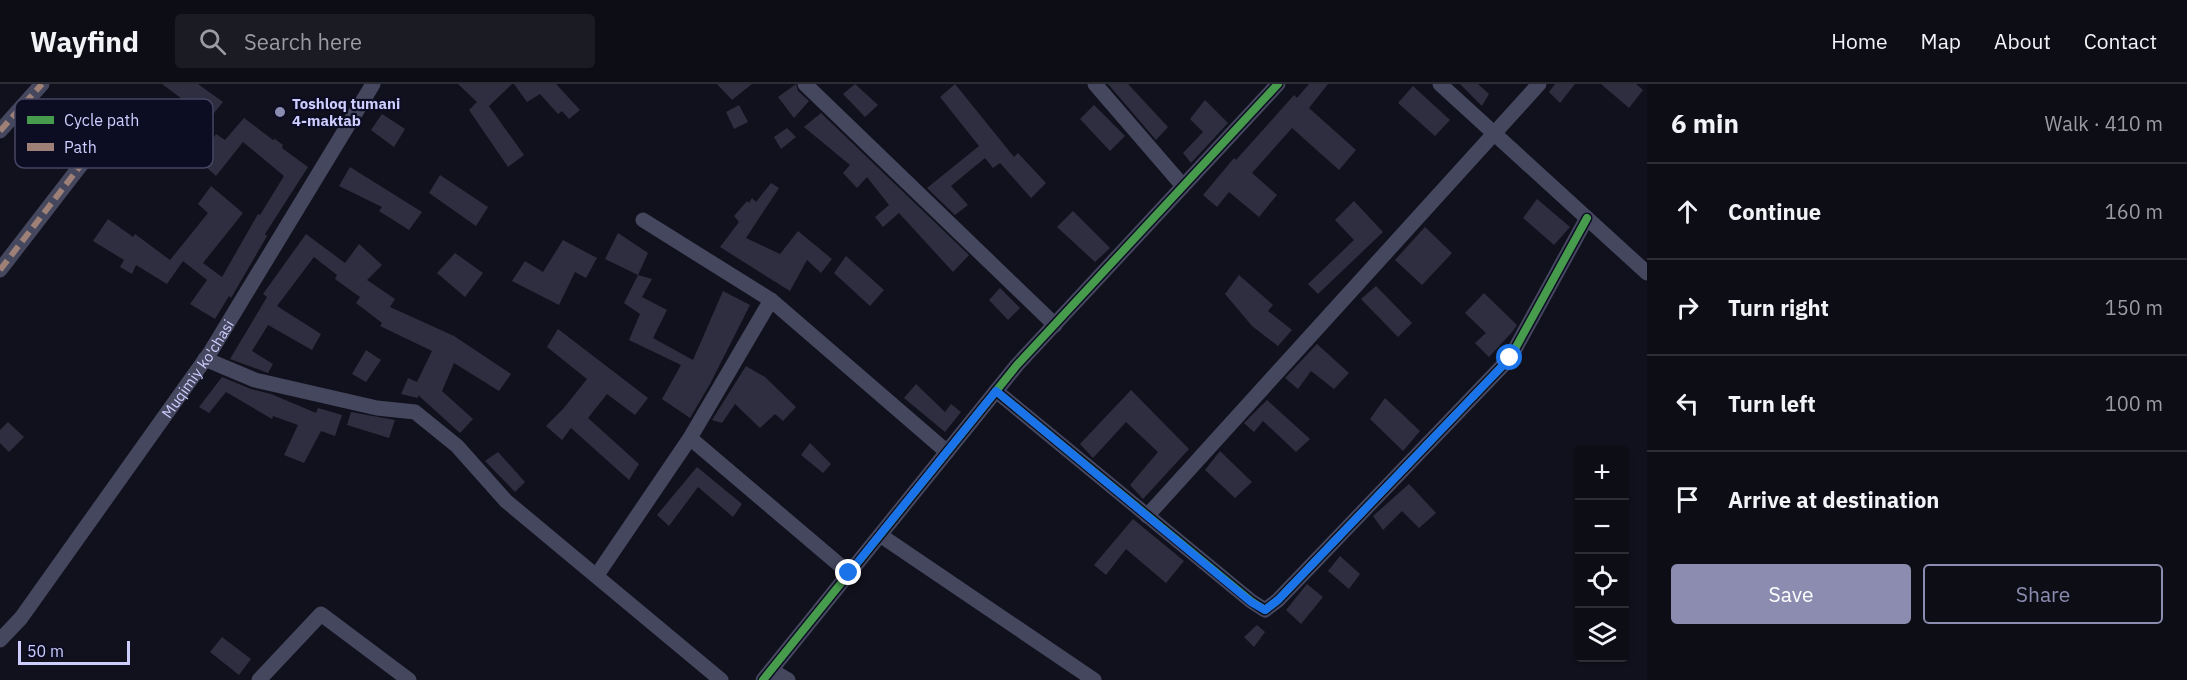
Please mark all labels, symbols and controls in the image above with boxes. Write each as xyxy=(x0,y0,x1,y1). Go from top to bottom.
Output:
search box xyxy=(175,14,595,68)
text: Wayfind xyxy=(30,23,139,60)
icon: search xyxy=(196,25,229,58)
text: Search here xyxy=(244,27,362,56)
text: Home xyxy=(1831,27,1888,55)
text: Map xyxy=(1921,27,1961,55)
text: About xyxy=(1994,27,2051,55)
text: Contact xyxy=(2084,27,2157,55)
place label: Toshloq tumani 4-maktab xyxy=(292,94,400,130)
legend xyxy=(15,99,213,168)
marker: Toshloq tumani 4-maktab xyxy=(273,105,287,119)
text: 6 min xyxy=(1671,106,1739,140)
text: Cycle path xyxy=(64,110,139,130)
text: Walk · 410 m xyxy=(2045,110,2163,137)
text: Path xyxy=(64,137,97,157)
icon: ahead xyxy=(1671,195,1704,228)
text: Continue xyxy=(1728,197,1821,226)
text: 160 m xyxy=(2105,198,2163,225)
icon: right xyxy=(1671,291,1704,324)
text: Turn right xyxy=(1728,293,1829,322)
text: 150 m xyxy=(2105,294,2163,321)
street label: Muqimiy ko'chasi xyxy=(157,316,238,422)
route start xyxy=(1496,344,1522,370)
icon: left xyxy=(1671,387,1704,420)
text: Turn left xyxy=(1728,389,1816,418)
text: 100 m xyxy=(2105,390,2163,417)
map controls xyxy=(1575,446,1629,662)
button: + xyxy=(1575,446,1629,500)
icon: arrive xyxy=(1671,483,1704,516)
text: Arrive at destination xyxy=(1728,485,1939,514)
button: − xyxy=(1575,500,1629,554)
button: locate xyxy=(1575,554,1629,608)
route end xyxy=(835,559,861,585)
button: Save xyxy=(1671,564,1911,624)
button: Share xyxy=(1923,564,2163,624)
button: layers xyxy=(1575,608,1629,662)
scale bar xyxy=(18,638,130,666)
text: 50 m xyxy=(27,641,64,661)

